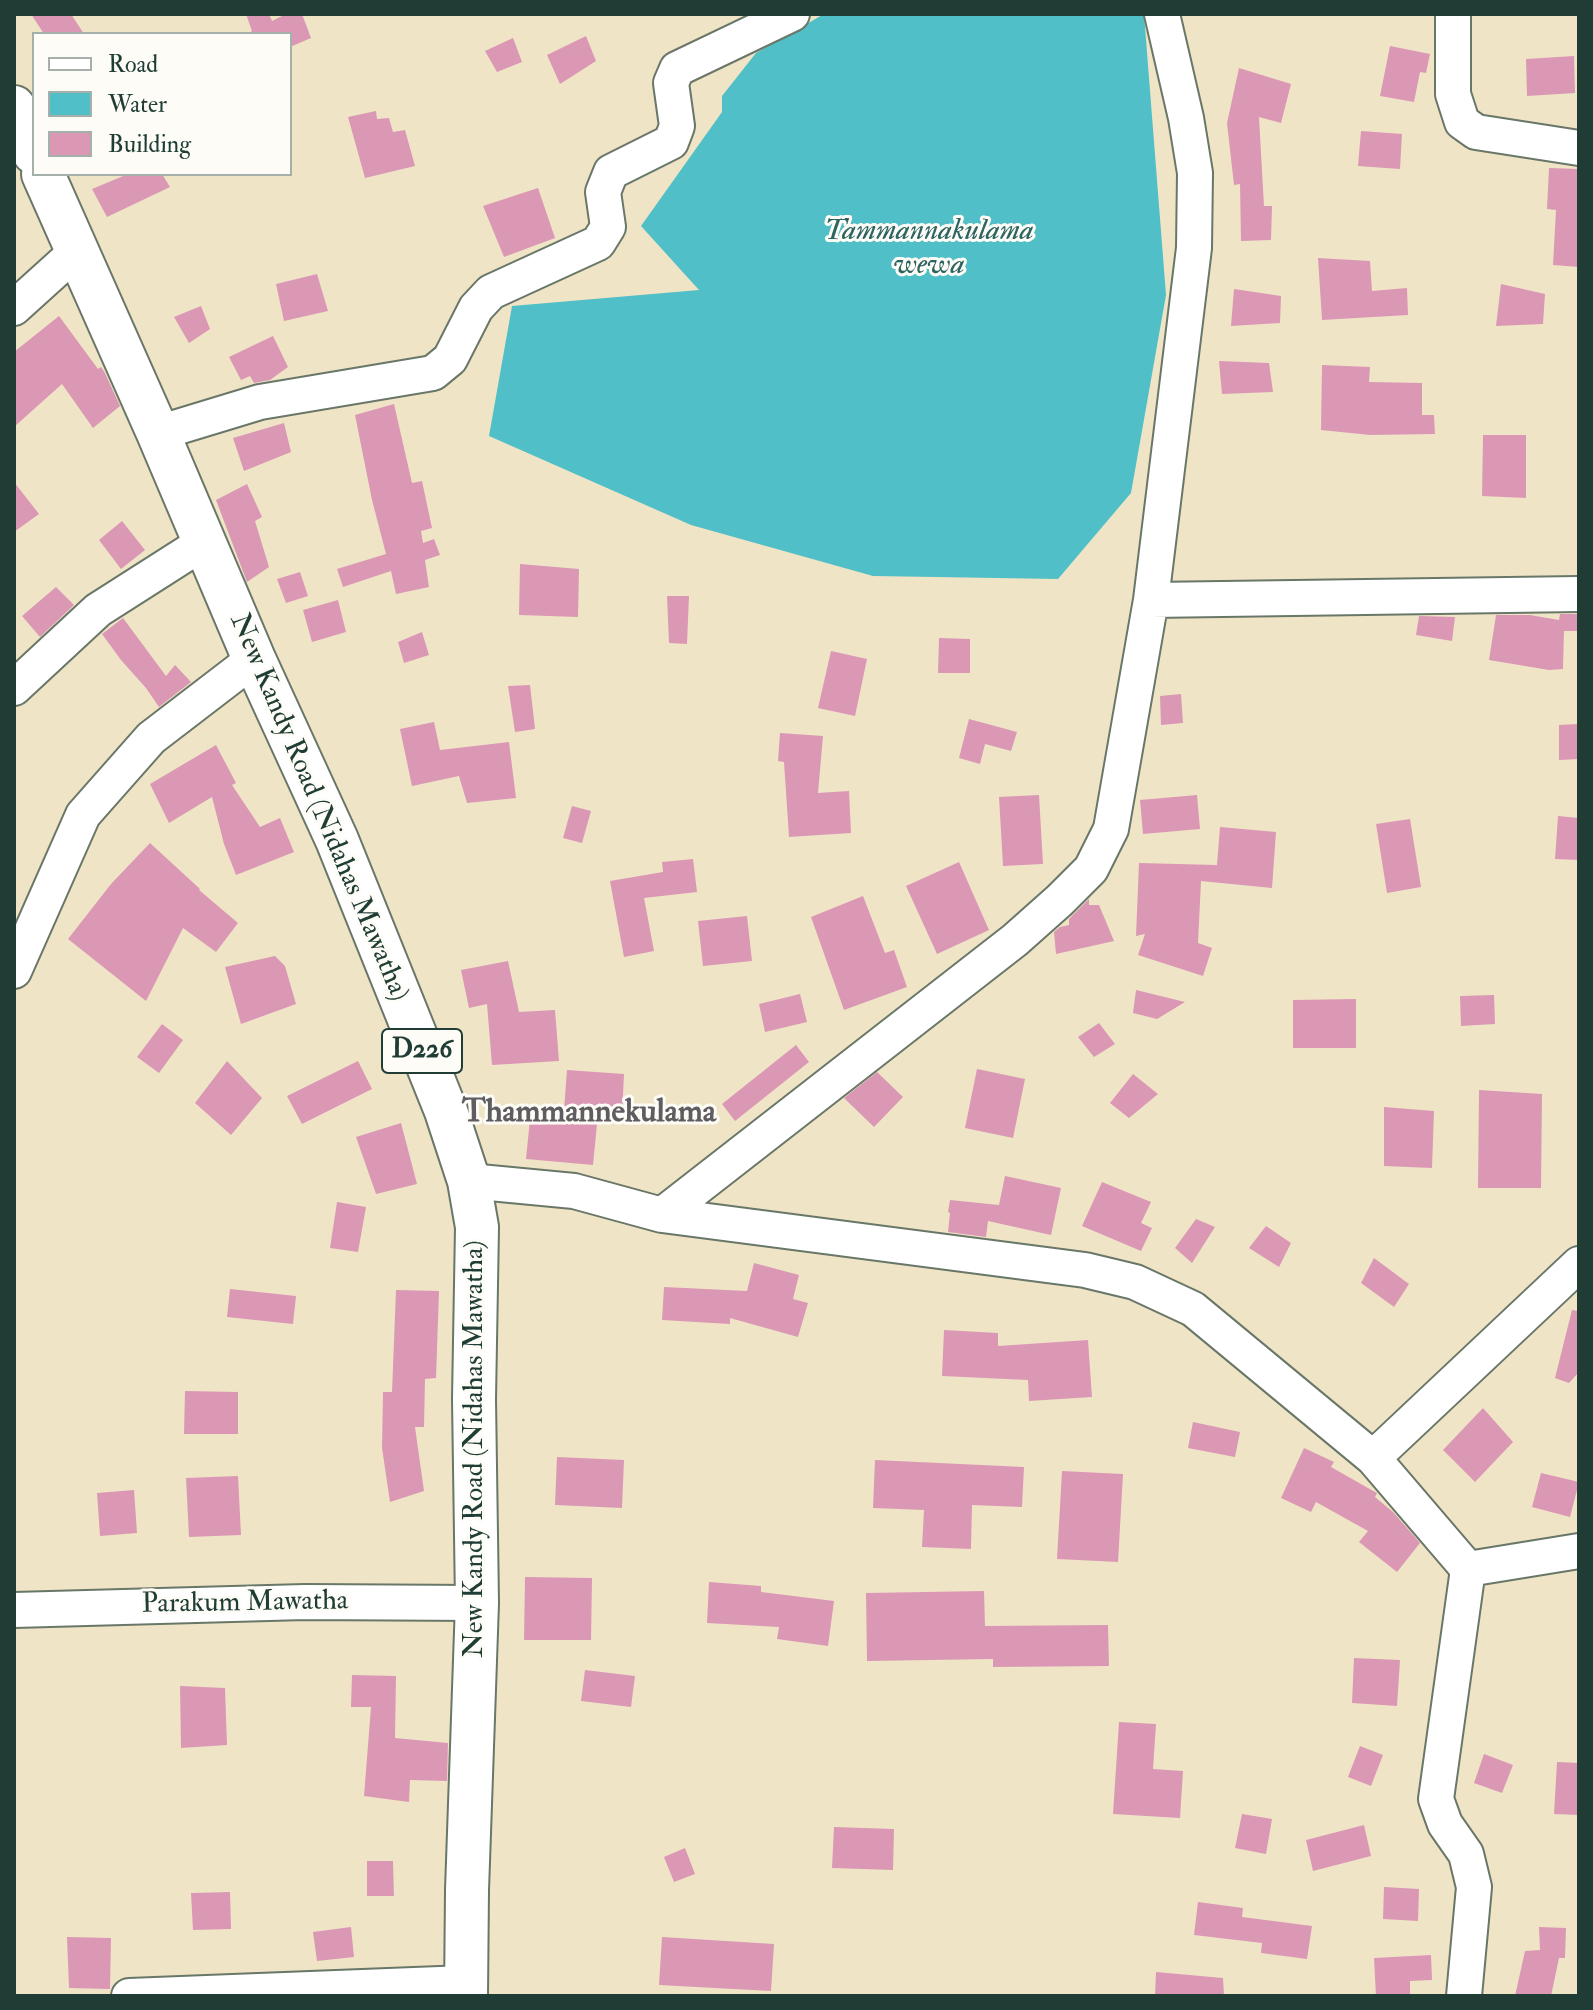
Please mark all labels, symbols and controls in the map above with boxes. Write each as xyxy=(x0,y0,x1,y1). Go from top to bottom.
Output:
legend xyxy=(32,32,292,176)
text: Road xyxy=(108,49,158,80)
text: Water xyxy=(108,89,167,120)
text: Building xyxy=(108,129,191,160)
water label: Tammannakulama wewa xyxy=(824,215,1034,286)
street label: New Kandy Road (Nidahas Mawatha) xyxy=(221,609,415,1007)
road number: D226 xyxy=(382,1029,462,1073)
district label: Thammannekulama xyxy=(462,1095,716,1133)
street label: New Kandy Road (Nidahas Mawatha) xyxy=(459,1240,493,1658)
street label: Parakum Mawatha xyxy=(141,1585,349,1623)

